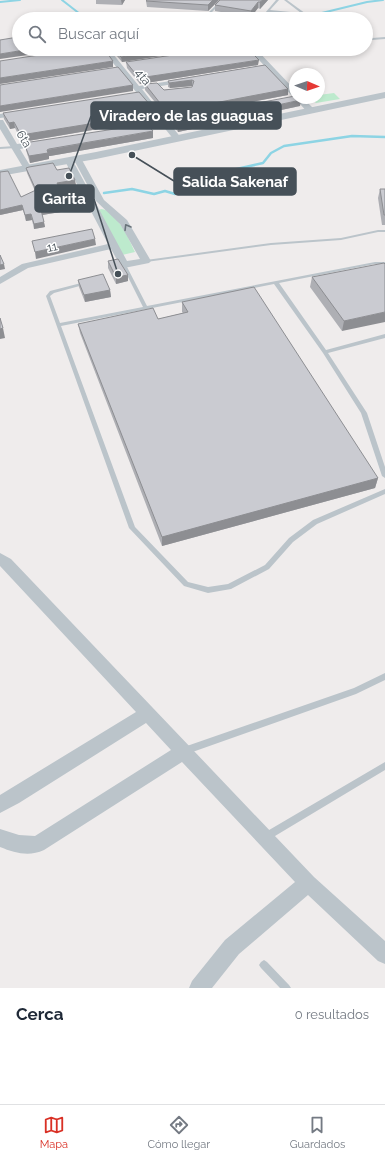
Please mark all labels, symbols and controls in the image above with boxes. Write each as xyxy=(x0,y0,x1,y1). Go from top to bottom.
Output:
search box xyxy=(12,12,373,56)
icon: search xyxy=(26,23,48,45)
text: Buscar aquí xyxy=(58,25,139,43)
street label: 4ta xyxy=(132,66,154,88)
north arrow xyxy=(289,68,325,104)
callout: Viradero de las guaguas xyxy=(91,102,281,129)
text: Viradero de las guaguas xyxy=(99,107,273,125)
street label: 6ta xyxy=(13,128,35,150)
callout: Salida Sakenaf xyxy=(174,168,296,195)
text: Salida Sakenaf xyxy=(182,173,289,191)
callout: Garita xyxy=(35,185,94,212)
text: Garita xyxy=(42,190,86,208)
one-way arrow xyxy=(124,224,132,231)
street label: 11 xyxy=(45,239,59,255)
text: Cerca xyxy=(16,1004,64,1024)
text: 0 resultados xyxy=(295,1007,369,1022)
tab: Mapa xyxy=(40,1114,68,1151)
tab: Cómo llegar xyxy=(148,1114,210,1151)
tab: Guardados xyxy=(290,1114,345,1151)

